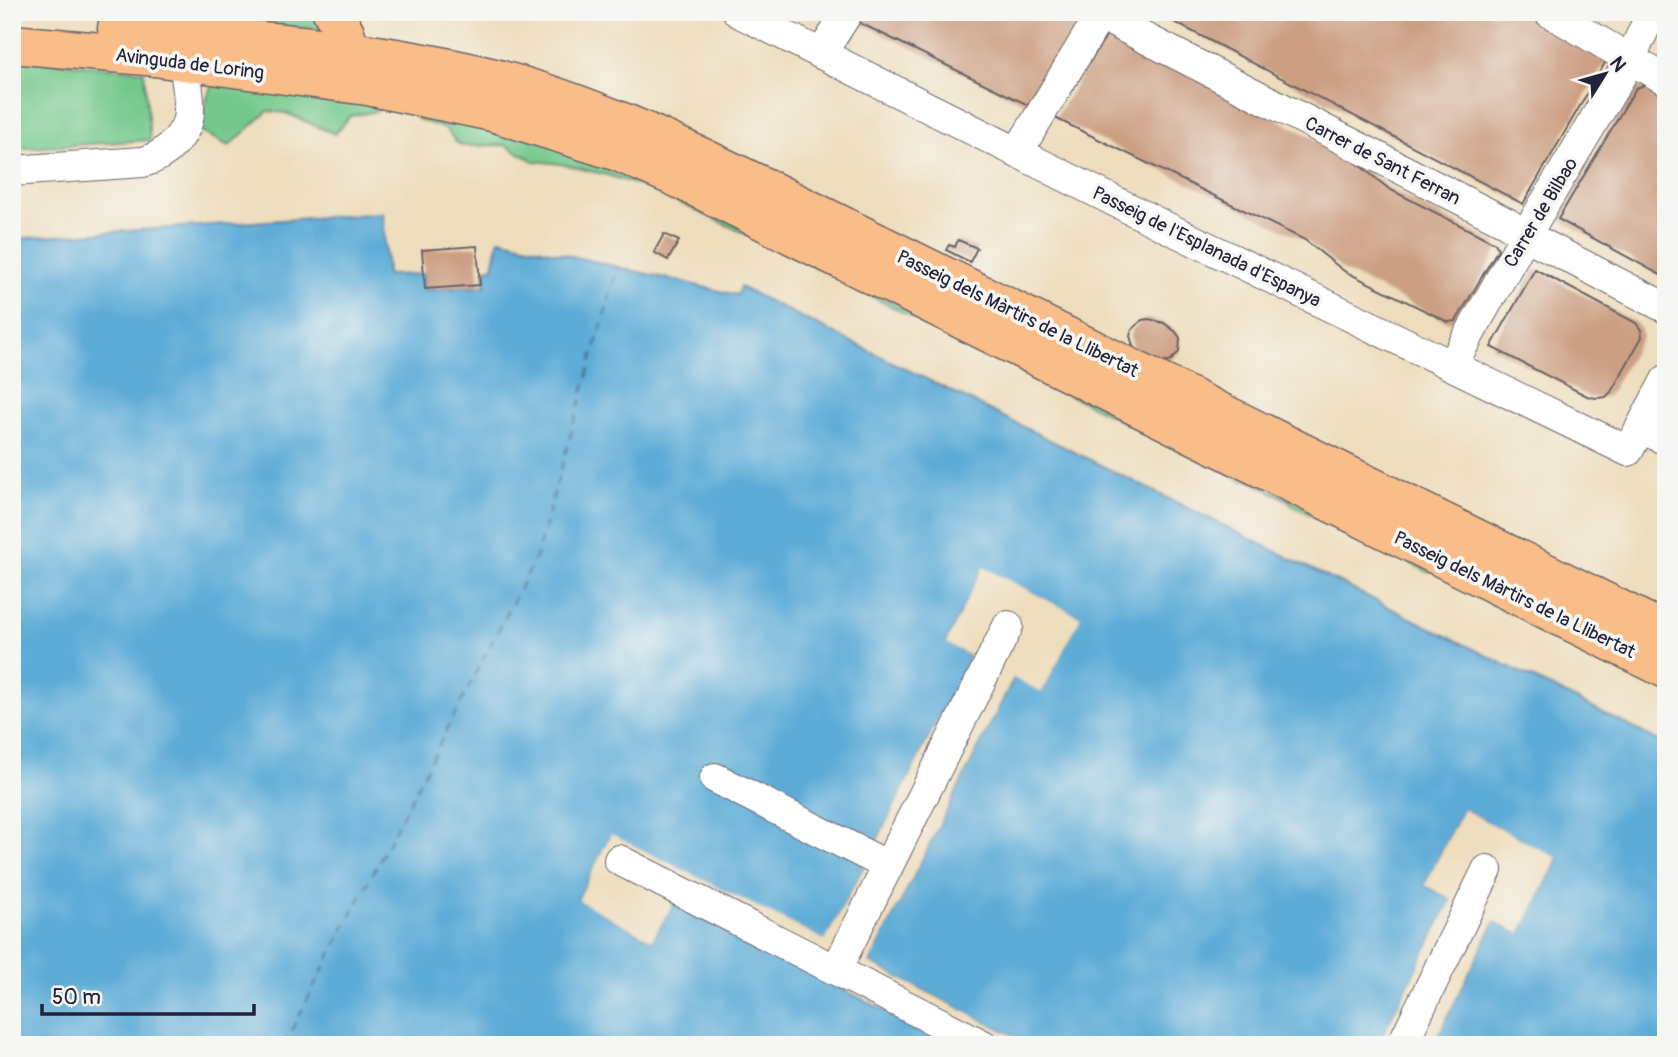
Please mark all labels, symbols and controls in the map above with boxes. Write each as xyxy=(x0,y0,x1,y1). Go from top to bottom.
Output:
north arrow xyxy=(1570,38,1640,108)
street label: Avinguda de Loring xyxy=(114,43,265,85)
text: N xyxy=(1604,52,1631,77)
street label: Carrer de Sant Ferran xyxy=(1301,111,1464,211)
street label: Carrer de Bilbao xyxy=(1499,153,1583,272)
street label: Passeig de l'Esplanada d'Espanya xyxy=(1088,181,1325,313)
street label: Passeig dels Màrtirs de la Llibertat xyxy=(893,245,1143,383)
street label: Passeig dels Màrtirs de la Llibertat xyxy=(1390,526,1640,664)
scale bar xyxy=(42,973,254,1017)
text: 50 m xyxy=(52,984,101,1011)

